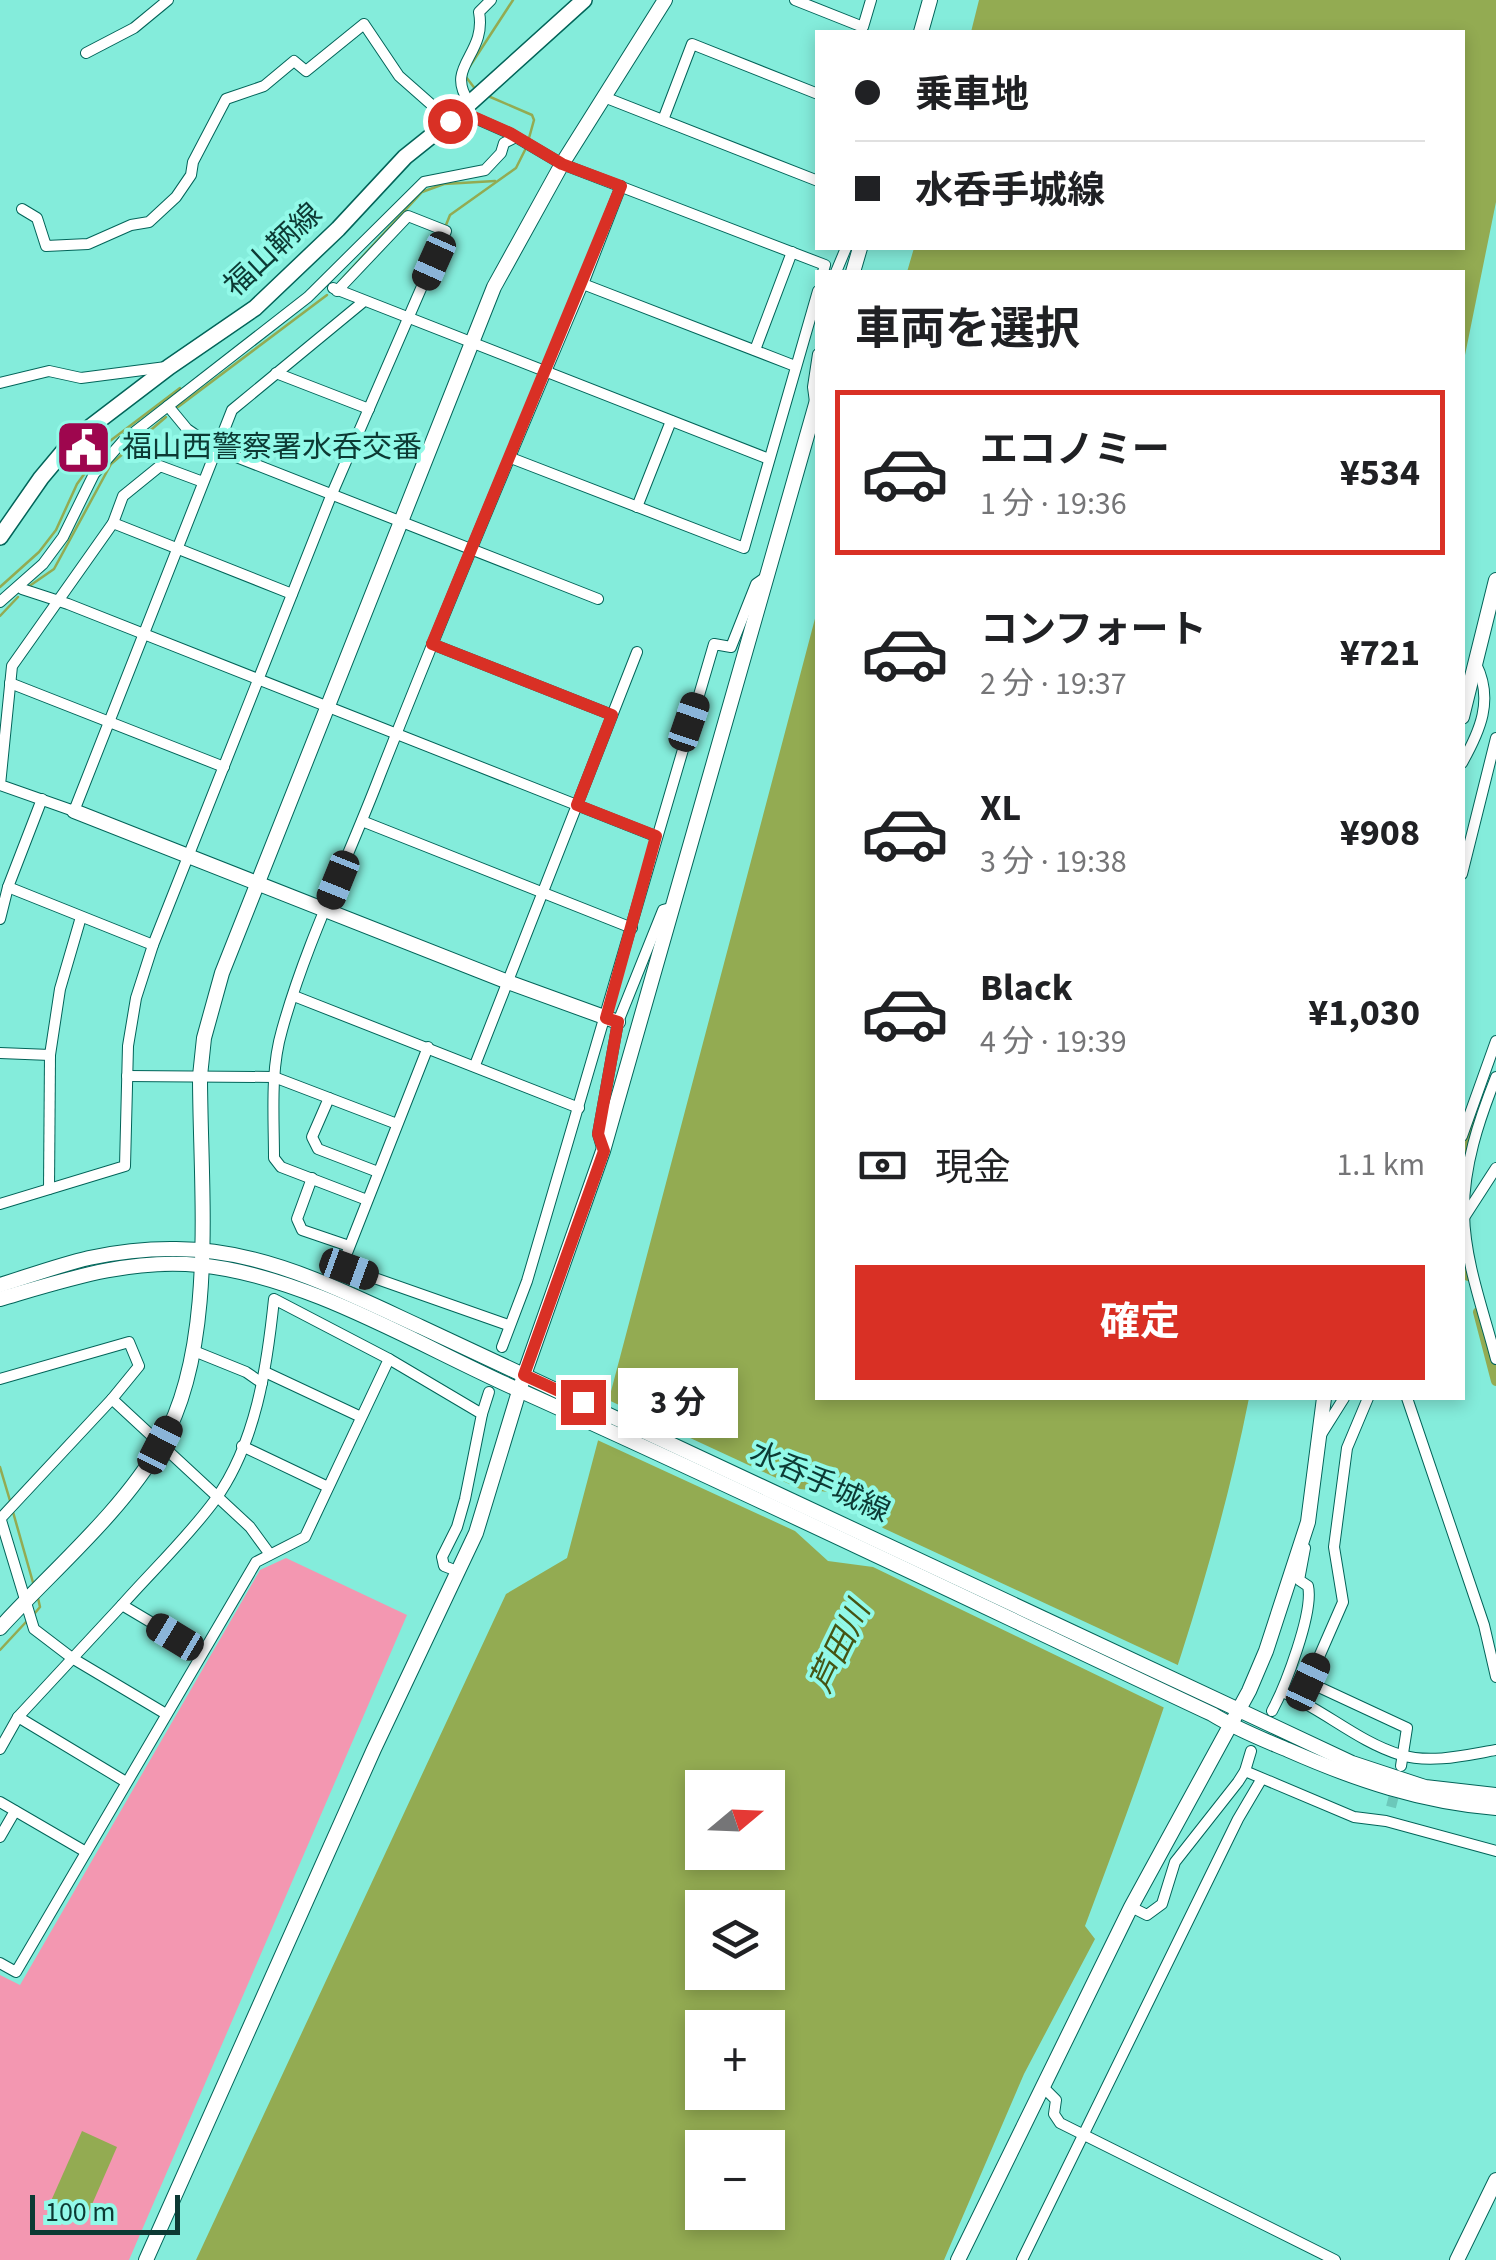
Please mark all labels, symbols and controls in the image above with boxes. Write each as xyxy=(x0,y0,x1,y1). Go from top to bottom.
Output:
text: 乗車地 xyxy=(915,68,1029,122)
route start xyxy=(428,99,473,144)
text: 水呑手城線 xyxy=(915,164,1105,218)
street label: 福山鞆線 xyxy=(214,193,332,307)
car xyxy=(408,227,460,295)
text: 車両を選択 xyxy=(855,298,1080,362)
public building icon: 福山西警察署水呑交番 xyxy=(53,417,113,477)
text: エコノミー xyxy=(980,423,1170,477)
place label: 福山西警察署水呑交番 xyxy=(122,426,422,469)
icon: car xyxy=(860,428,950,518)
text: ¥534 xyxy=(1340,446,1420,500)
text: 1 分 · 19:36 xyxy=(980,481,1127,527)
text: コンフォート xyxy=(980,603,1207,657)
icon: car xyxy=(860,608,950,698)
text: ¥721 xyxy=(1340,626,1420,680)
text: 2 分 · 19:37 xyxy=(980,661,1127,707)
car xyxy=(665,689,713,755)
text: XL xyxy=(980,781,1021,835)
icon: car xyxy=(860,788,950,878)
text: ¥908 xyxy=(1340,806,1420,860)
text: 3 分 · 19:38 xyxy=(980,839,1127,885)
car xyxy=(313,847,363,913)
text: Black xyxy=(980,961,1073,1015)
icon: car xyxy=(860,968,950,1058)
text: ¥1,030 xyxy=(1308,986,1420,1040)
text: 4 分 · 19:39 xyxy=(980,1019,1127,1065)
icon: cash xyxy=(855,1138,910,1193)
text: 現金 xyxy=(935,1141,1011,1195)
text: 1.1 km xyxy=(1336,1142,1425,1188)
car xyxy=(316,1245,382,1293)
button: 確定 xyxy=(855,1265,1425,1380)
callout: 3 分 xyxy=(618,1367,738,1437)
route end xyxy=(561,1380,606,1425)
text: 3 分 xyxy=(650,1380,706,1426)
car xyxy=(133,1411,187,1479)
street label: 水呑手城線 xyxy=(743,1431,897,1533)
water label: 芦田川 xyxy=(798,1591,883,1700)
car xyxy=(142,1609,208,1665)
car xyxy=(1282,1648,1334,1716)
north arrow xyxy=(685,1770,785,1870)
map controls xyxy=(685,1770,785,2230)
button: layers xyxy=(685,1890,785,1990)
button: + xyxy=(685,2010,785,2110)
button: − xyxy=(685,2130,785,2230)
scale bar xyxy=(30,2190,180,2234)
text: 100 m xyxy=(45,2192,116,2232)

